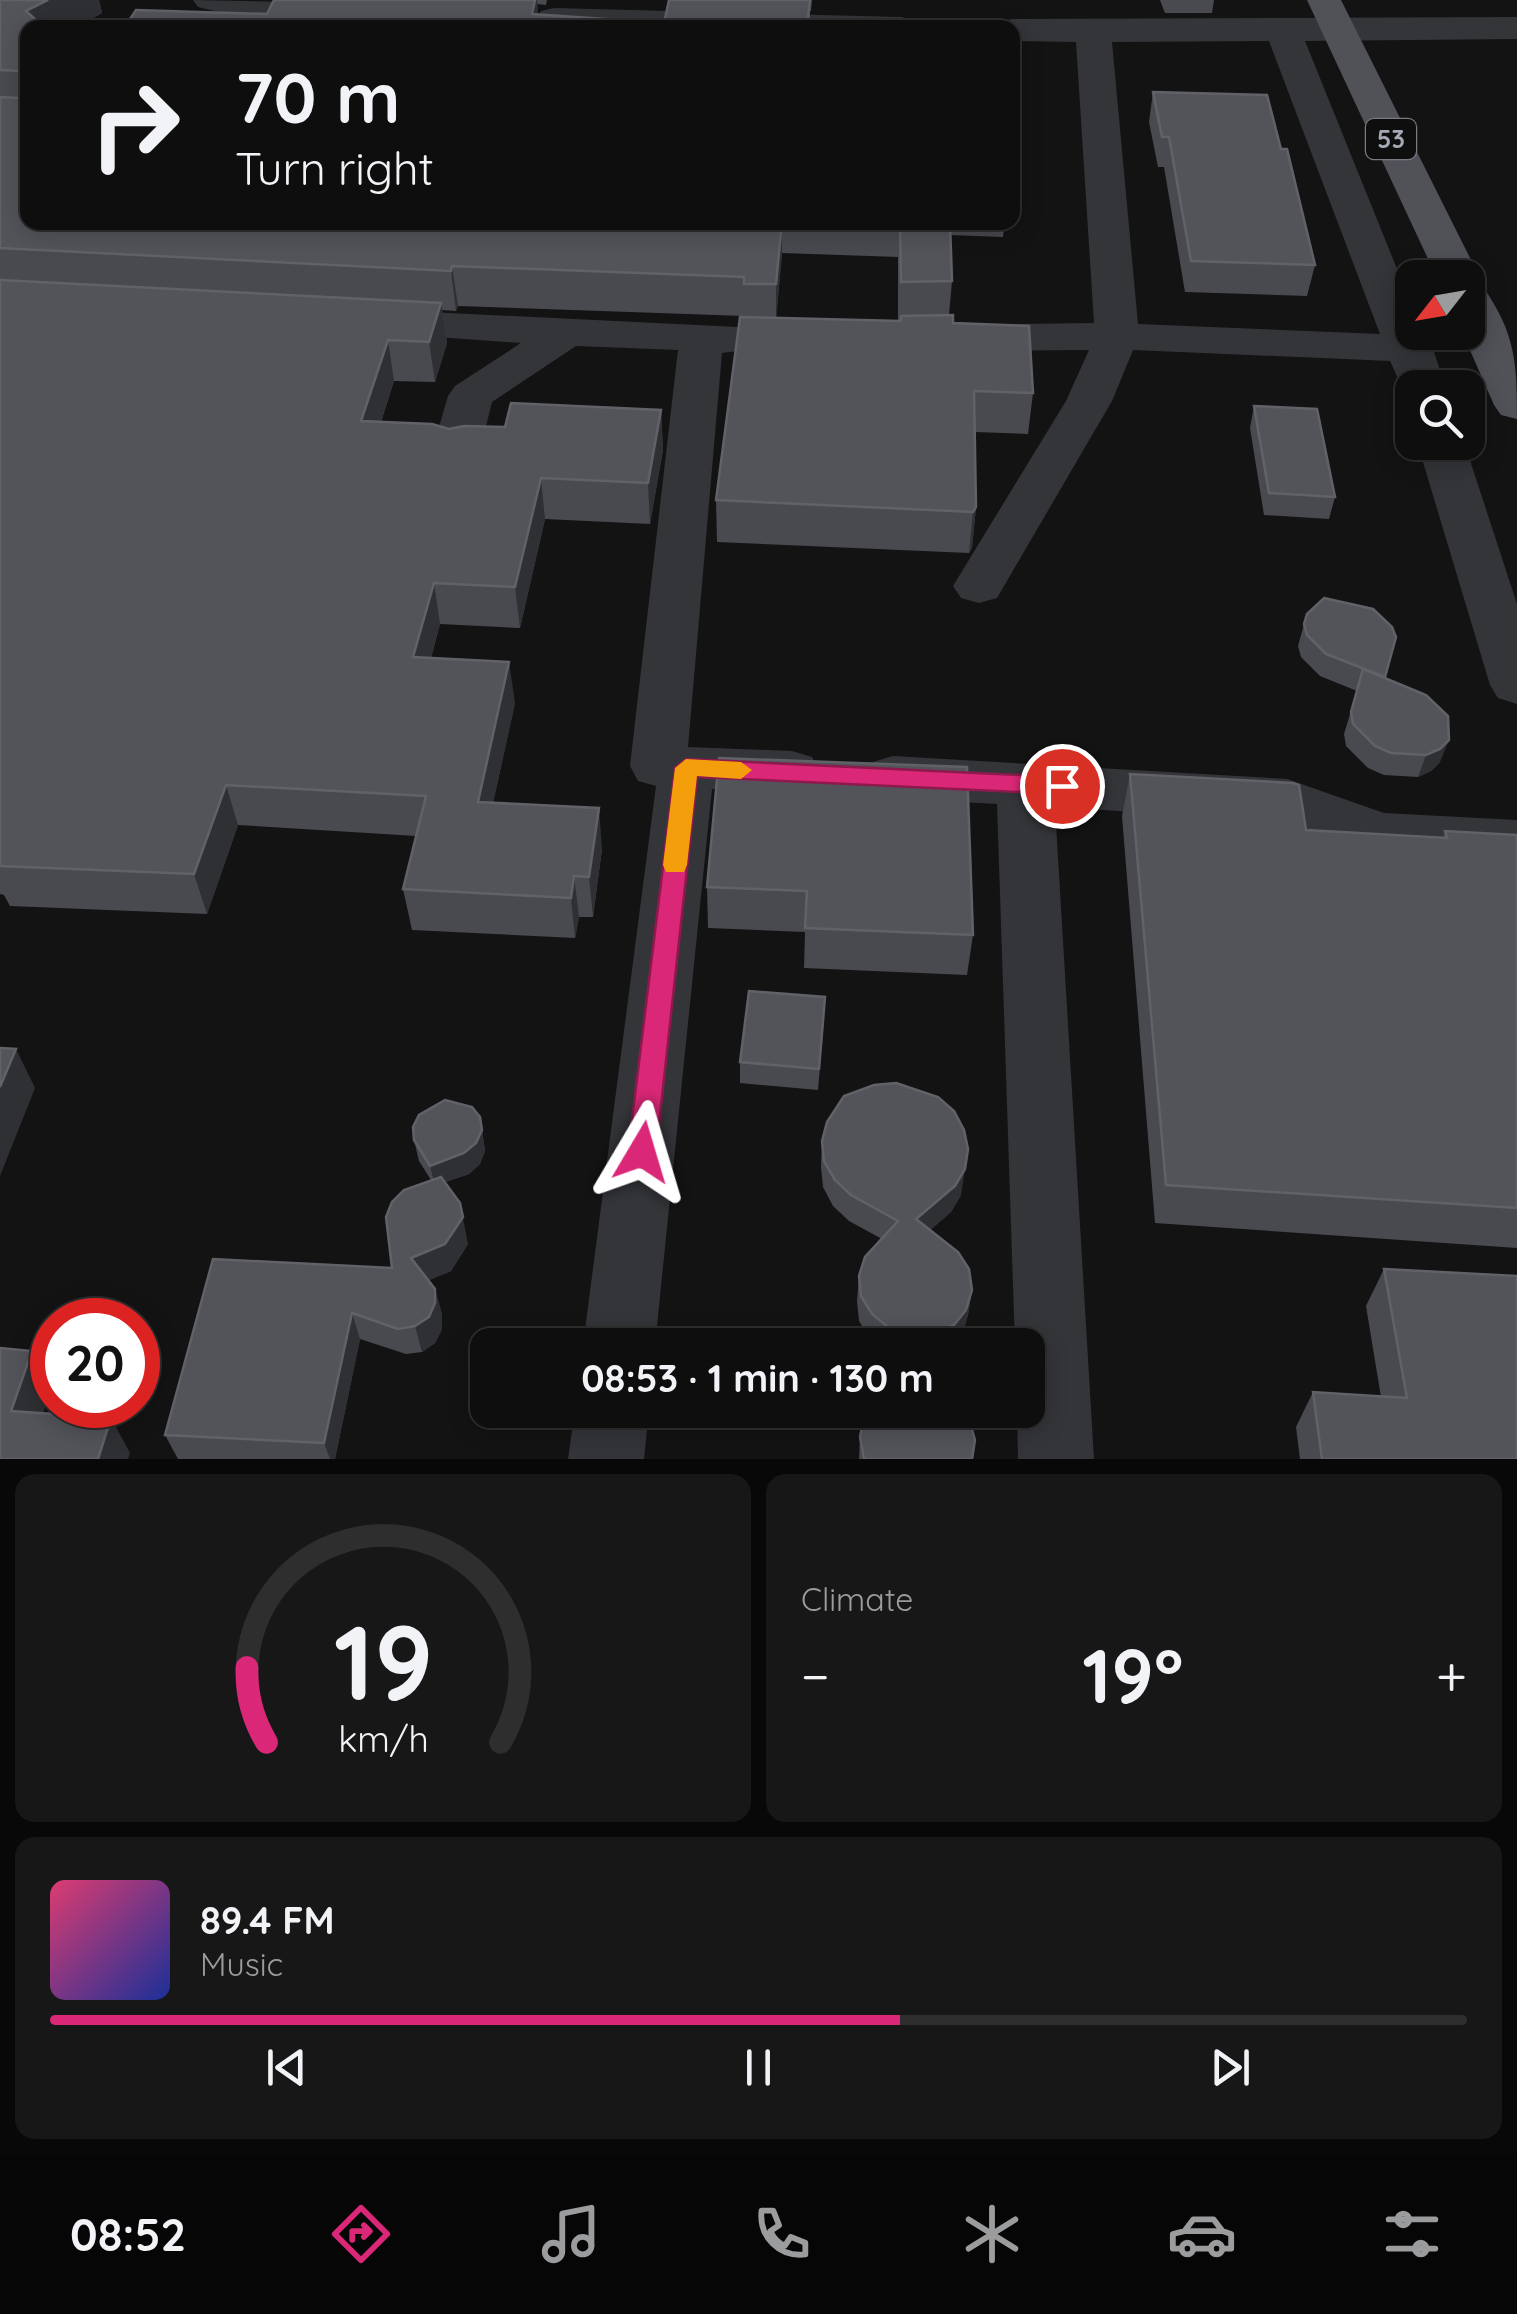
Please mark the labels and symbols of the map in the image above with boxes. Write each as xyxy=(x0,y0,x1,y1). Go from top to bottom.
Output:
road number: 53 xyxy=(1366,119,1416,159)
north arrow xyxy=(1395,260,1485,350)
pin xyxy=(1020,744,1105,829)
position arrow xyxy=(590,1100,694,1204)
speed limit sign: 20 xyxy=(30,1298,160,1428)

